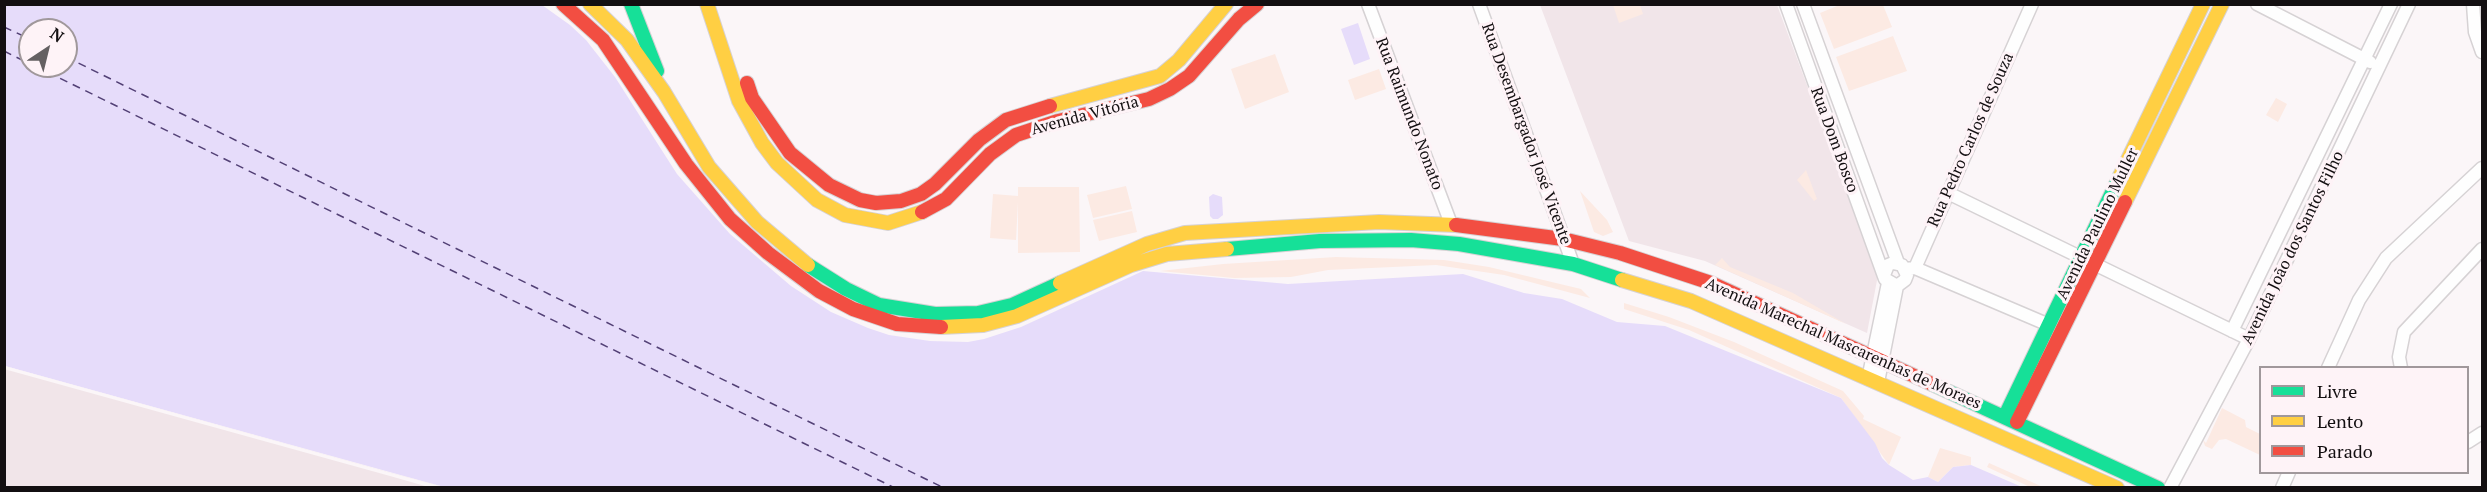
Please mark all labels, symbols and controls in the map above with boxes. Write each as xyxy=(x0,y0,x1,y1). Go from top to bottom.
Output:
north arrow xyxy=(18,18,78,78)
street label: Rua Desembargador José Vicente xyxy=(1477,21,1575,247)
text: N xyxy=(46,22,68,47)
street label: Rua Raimundo Nonato xyxy=(1371,35,1447,193)
street label: Rua Pedro Carlos de Souza xyxy=(1924,50,2018,230)
street label: Rua Dom Bosco xyxy=(1806,85,1862,195)
street label: Avenida Vitória xyxy=(1029,92,1141,140)
street label: Avenida Paulino Muller xyxy=(2053,145,2143,303)
street label: Avenida João dos Santos Filho xyxy=(2238,148,2348,348)
street label: Avenida Marechal Mascarenhas de Moraes xyxy=(1702,274,1984,414)
legend xyxy=(2259,366,2469,474)
text: Livre xyxy=(2317,379,2357,403)
text: Lento xyxy=(2317,409,2363,433)
text: Parado xyxy=(2317,439,2373,463)

